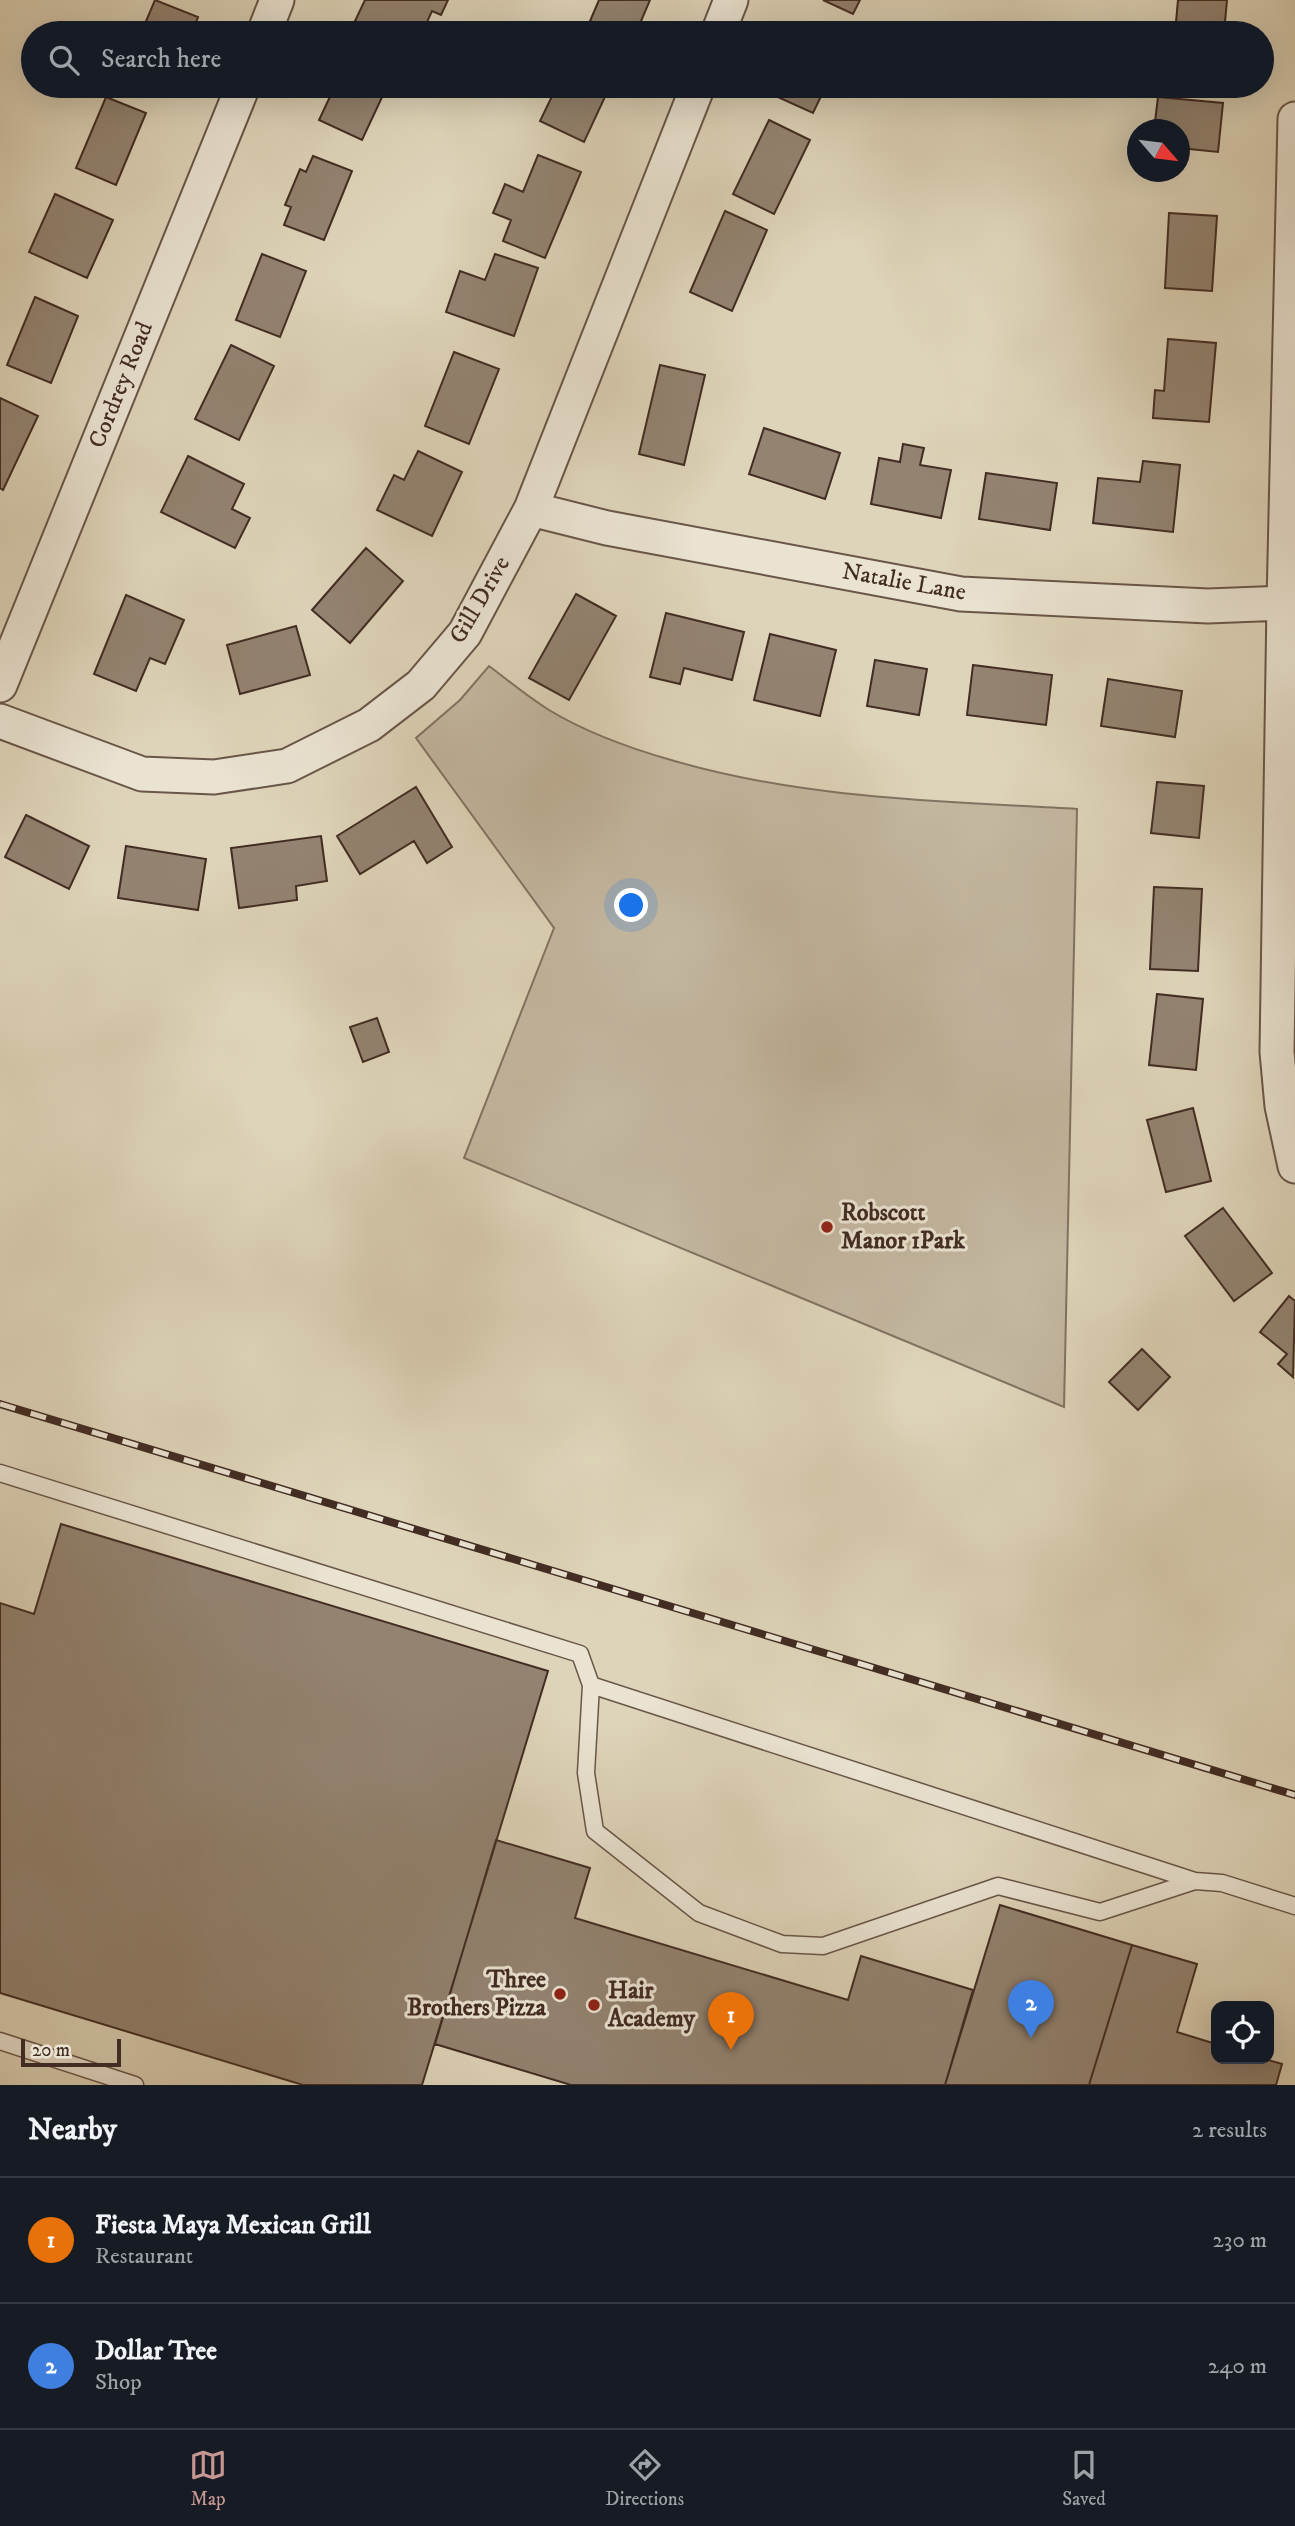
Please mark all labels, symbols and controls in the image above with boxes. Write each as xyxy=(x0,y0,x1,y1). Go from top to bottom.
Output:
search box xyxy=(21,21,1274,98)
icon: search xyxy=(45,41,83,79)
text: Search here xyxy=(101,43,221,76)
north arrow xyxy=(1127,119,1190,182)
street label: Cordrey Road xyxy=(82,317,160,453)
street label: Gill Drive xyxy=(443,551,517,649)
street label: Natalie Lane xyxy=(840,556,968,608)
your location xyxy=(614,888,648,922)
place label: Robscott Manor 1Park xyxy=(841,1198,966,1256)
marker: Robscott Manor 1Park xyxy=(819,1219,835,1235)
place label: Three Brothers Pizza xyxy=(407,1965,547,2023)
place label: Hair Academy xyxy=(607,1976,696,2034)
pin: 2 xyxy=(1008,1980,1054,2038)
marker: Three Brothers Pizza xyxy=(552,1986,568,2002)
pin: 1 xyxy=(708,1992,754,2050)
marker: Hair Academy xyxy=(586,1997,602,2013)
map controls xyxy=(1211,2001,1274,2064)
button: locate xyxy=(1211,2001,1274,2064)
scale bar xyxy=(21,2036,121,2068)
text: 20 m xyxy=(32,2039,70,2062)
text: Nearby xyxy=(28,2112,117,2149)
text: 2 results xyxy=(1192,2116,1267,2145)
text: Fiesta Maya Mexican Grill xyxy=(95,2209,371,2242)
text: 1 xyxy=(47,2226,55,2255)
text: 230 m xyxy=(1213,2226,1267,2255)
text: Restaurant xyxy=(95,2242,193,2271)
text: Dollar Tree xyxy=(95,2335,217,2368)
text: 2 xyxy=(45,2352,57,2381)
text: 240 m xyxy=(1208,2352,1267,2381)
text: Shop xyxy=(95,2368,142,2397)
tab: Map xyxy=(189,2446,227,2511)
tab: Directions xyxy=(605,2446,684,2511)
tab: Saved xyxy=(1062,2446,1106,2511)

